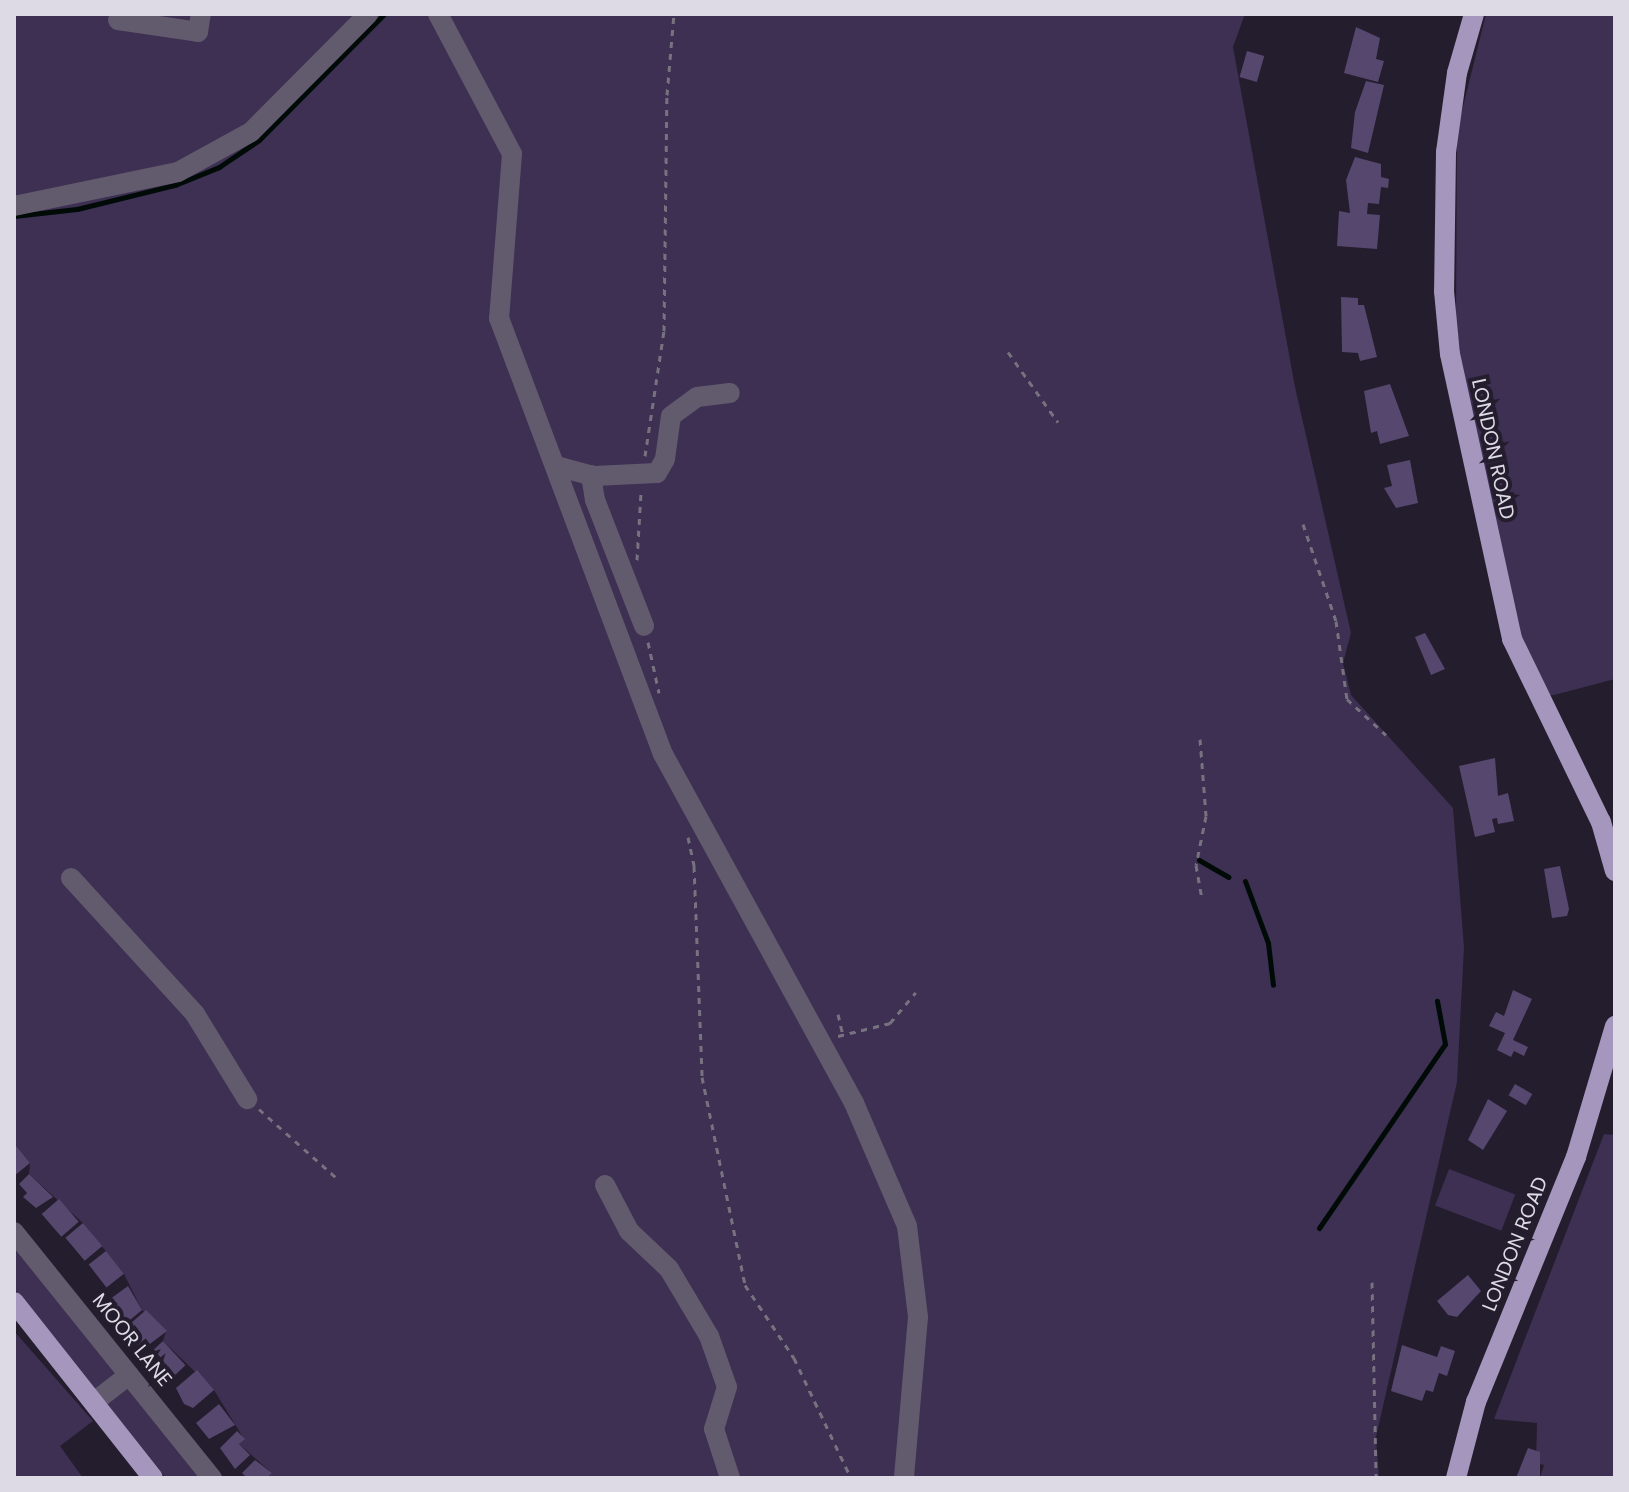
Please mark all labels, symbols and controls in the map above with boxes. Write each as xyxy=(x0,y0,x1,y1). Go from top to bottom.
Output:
street label: LONDON ROAD xyxy=(1466,376,1520,522)
street label: LONDON ROAD xyxy=(1477,1173,1553,1315)
street label: MOOR LANE xyxy=(87,1289,177,1391)

